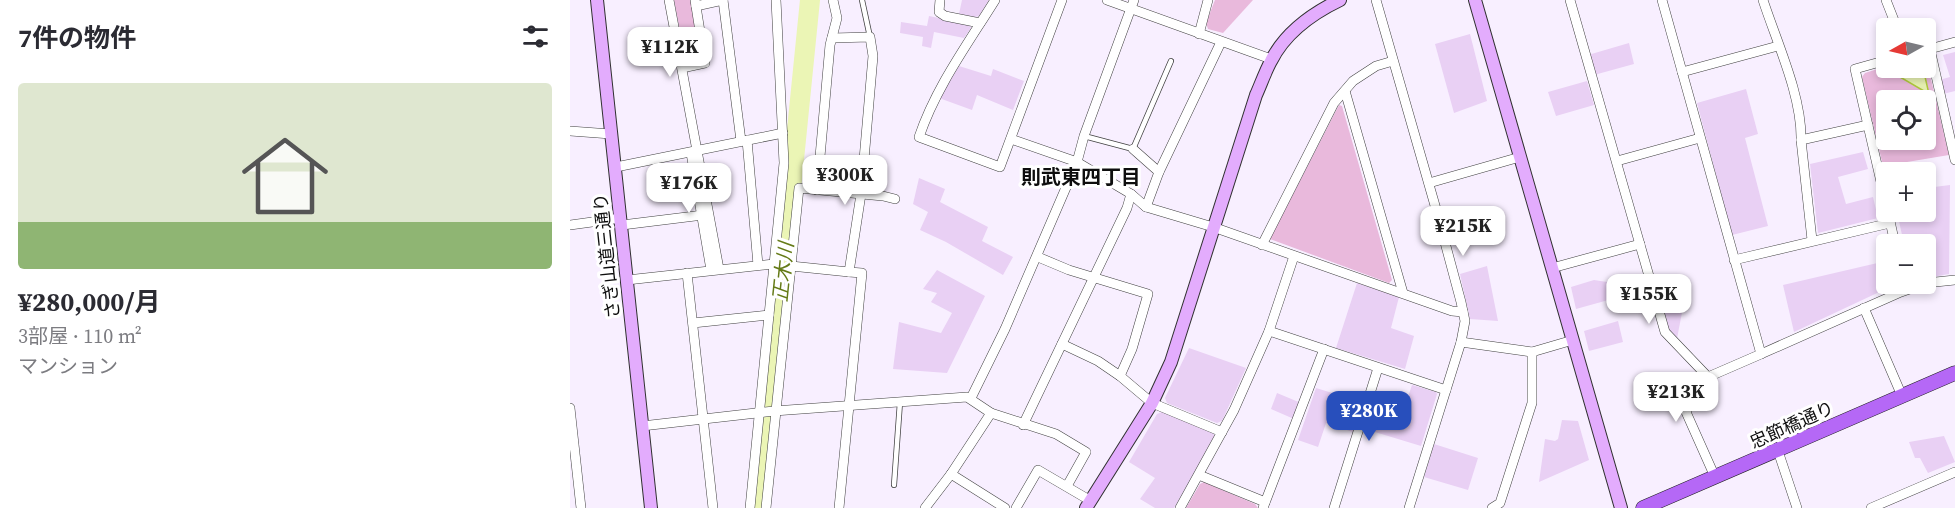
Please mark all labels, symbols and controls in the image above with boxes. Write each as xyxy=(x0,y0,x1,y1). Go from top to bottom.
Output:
north arrow xyxy=(1876,18,1936,78)
map controls xyxy=(1876,18,1936,294)
text: 7件の物件 xyxy=(18,20,136,56)
icon: filters xyxy=(519,20,552,53)
pin: ¥112K xyxy=(628,27,712,78)
text: ¥112K xyxy=(641,32,699,60)
button: locate xyxy=(1876,90,1936,150)
icon: home xyxy=(231,122,339,230)
pin: ¥300K xyxy=(803,155,887,206)
text: ¥300K xyxy=(816,160,874,188)
button: + xyxy=(1876,162,1936,222)
pin: ¥176K xyxy=(647,163,731,214)
district label: 則武東四丁目 xyxy=(1021,163,1141,191)
text: ¥176K xyxy=(660,168,718,196)
street label: さぎ山道三通り xyxy=(587,192,626,320)
pin: ¥215K xyxy=(1421,206,1505,257)
text: ¥215K xyxy=(1434,211,1492,239)
button: − xyxy=(1876,234,1936,294)
water label: 正木川 xyxy=(766,239,800,303)
pin: ¥155K xyxy=(1607,274,1691,325)
text: ¥155K xyxy=(1620,279,1678,307)
text: ¥280,000/月 xyxy=(18,284,161,320)
text: 3部屋 · 110 m² xyxy=(18,322,142,350)
text: マンション xyxy=(18,352,118,380)
pin: ¥213K xyxy=(1634,372,1718,423)
text: ¥213K xyxy=(1647,377,1705,405)
pin: ¥280K xyxy=(1327,391,1411,442)
street label: 忠節橋通り xyxy=(1746,395,1838,454)
text: ¥280K xyxy=(1340,396,1398,424)

